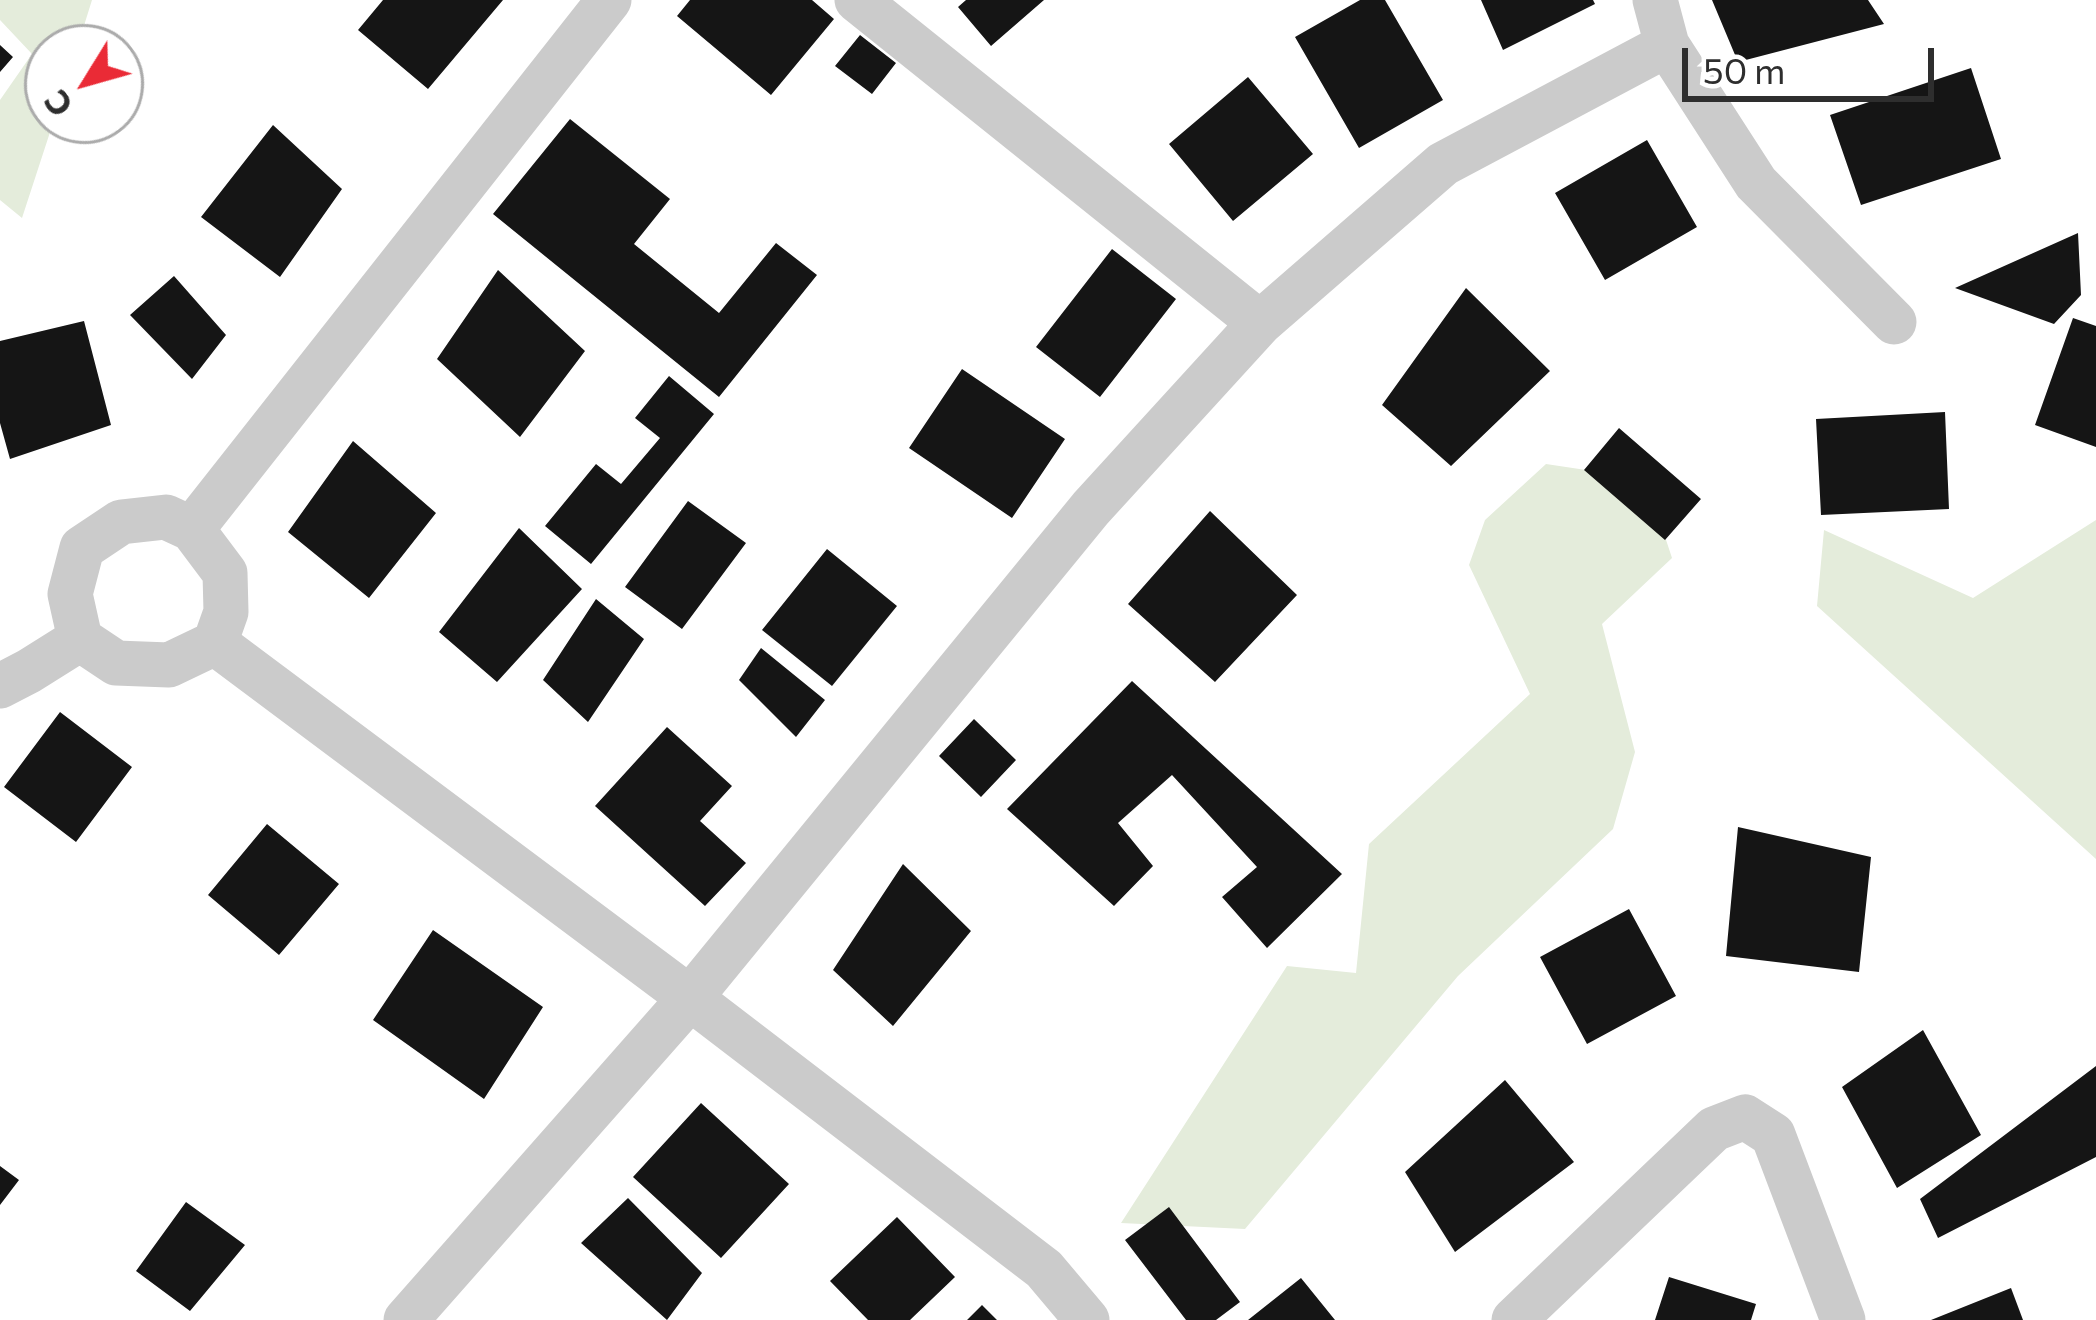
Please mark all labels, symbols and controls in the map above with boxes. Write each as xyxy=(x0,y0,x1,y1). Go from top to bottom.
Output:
north arrow xyxy=(24,24,144,144)
scale bar xyxy=(1688,24,1940,98)
text: 50 m xyxy=(1703,47,1785,91)
text: С xyxy=(34,83,80,126)

